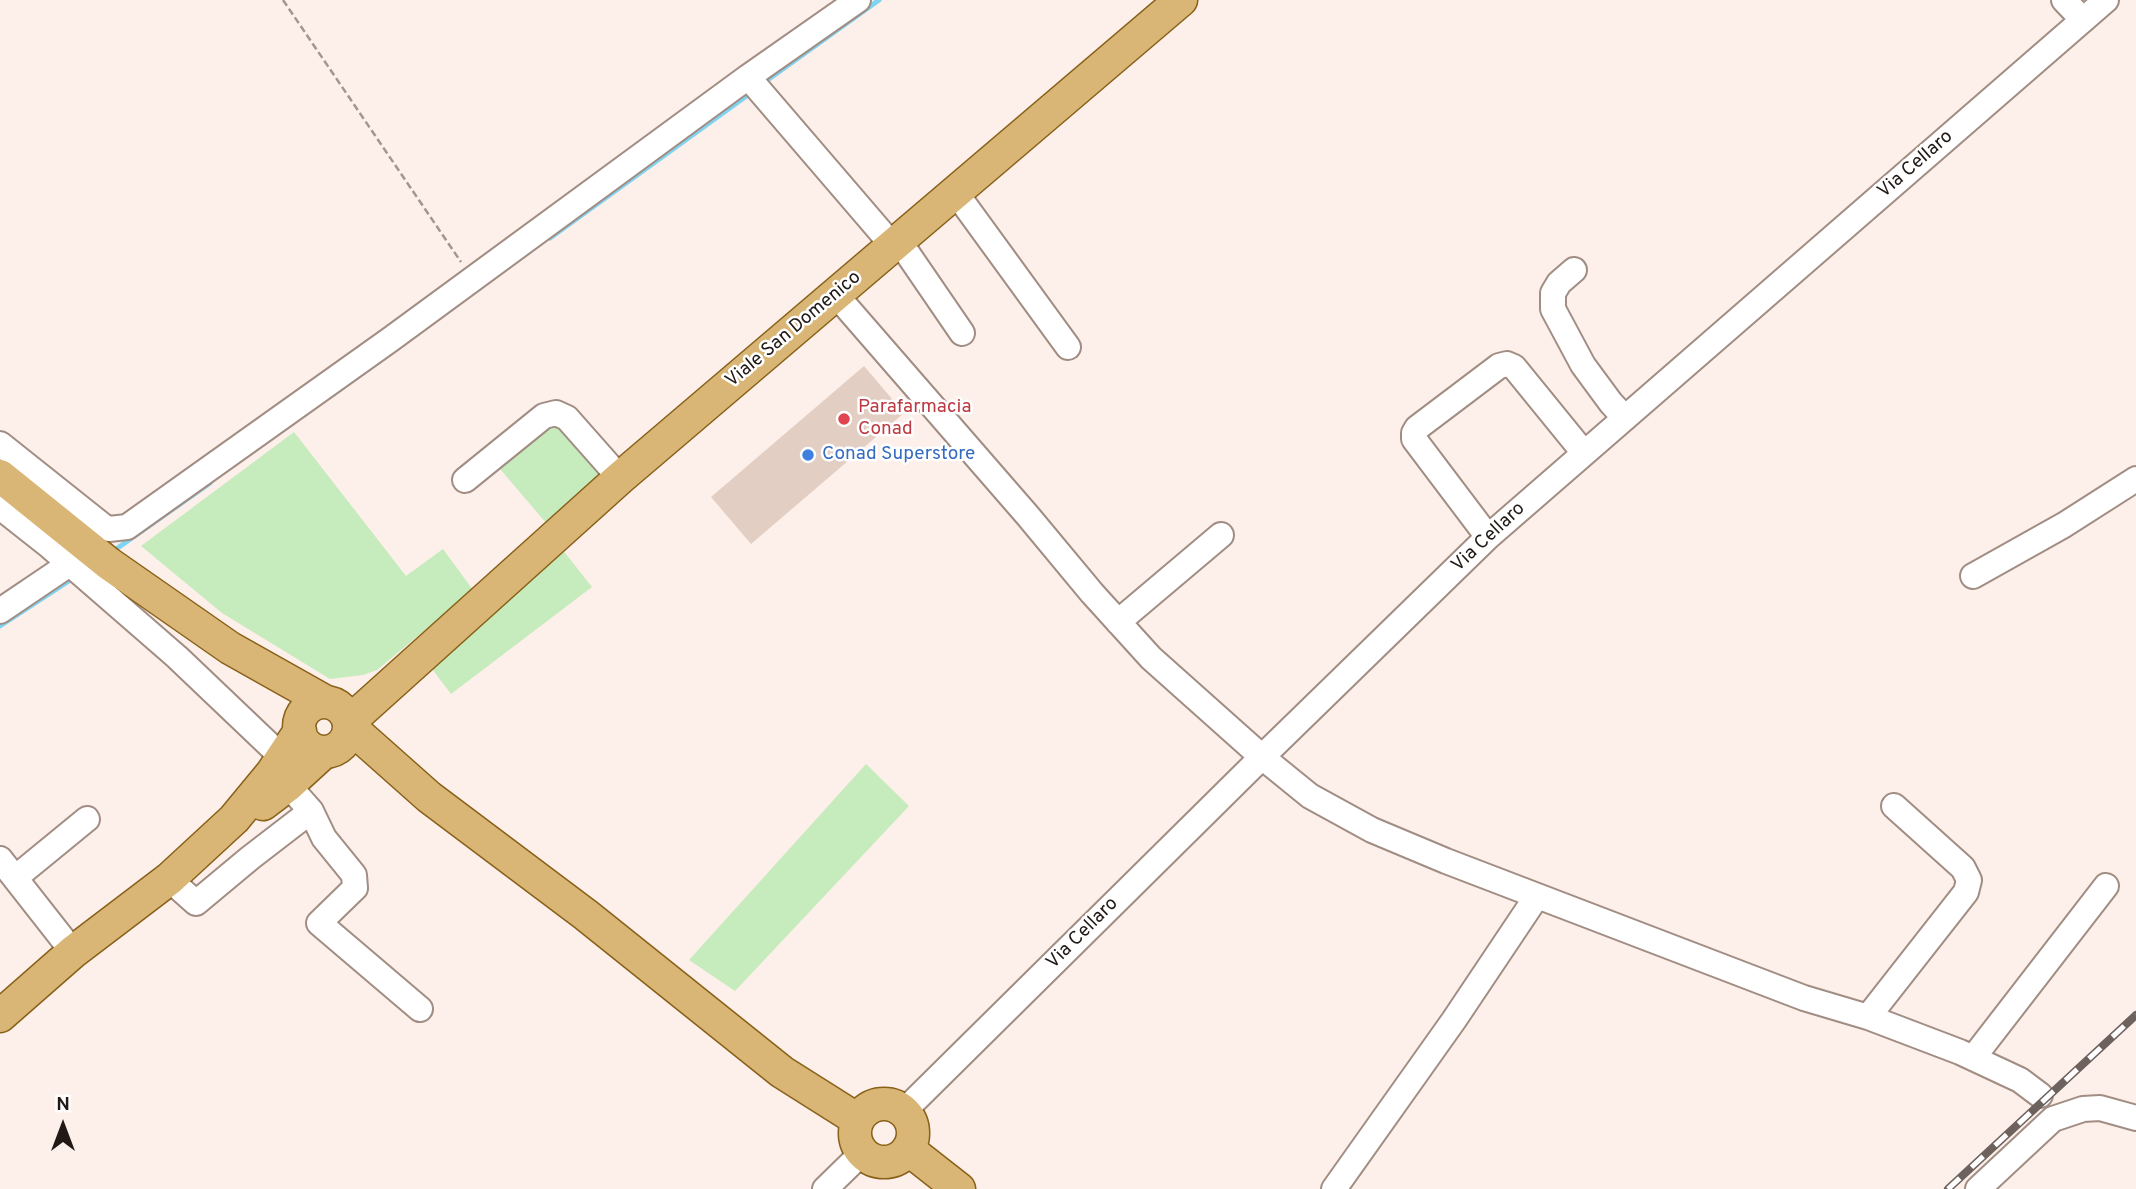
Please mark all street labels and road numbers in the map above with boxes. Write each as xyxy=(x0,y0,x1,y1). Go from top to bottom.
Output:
street label: Via Cellaro xyxy=(1874,126,1958,204)
street label: Viale San Domenico xyxy=(722,267,866,393)
street label: Via Cellaro xyxy=(1448,498,1530,578)
street label: Via Cellaro xyxy=(1042,893,1124,975)

